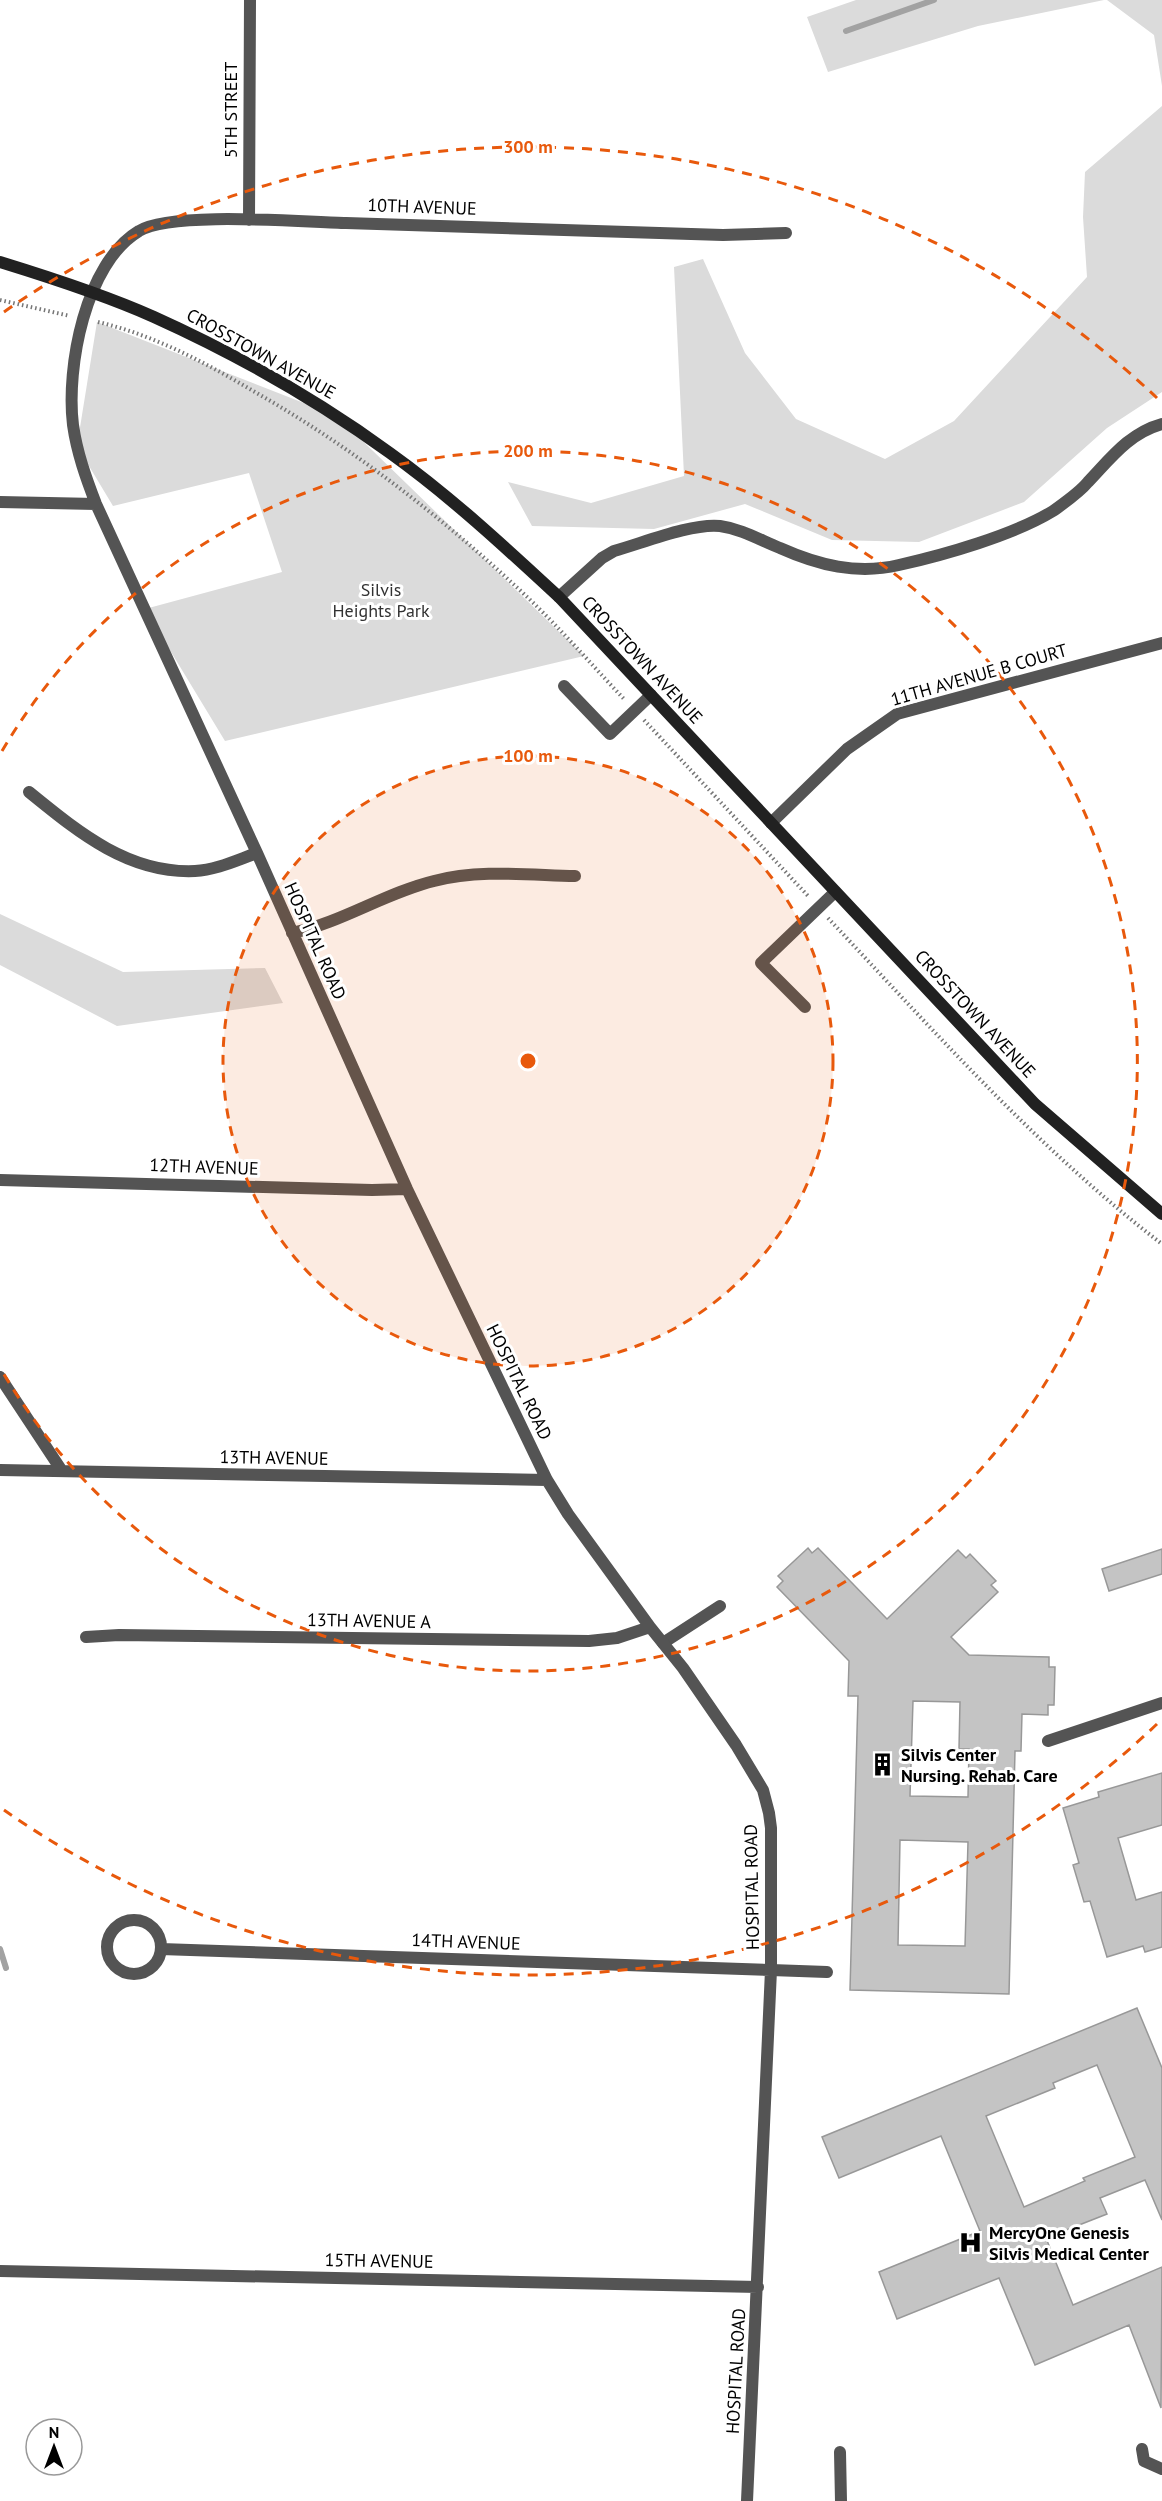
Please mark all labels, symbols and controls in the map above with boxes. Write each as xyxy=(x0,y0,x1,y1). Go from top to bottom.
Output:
street label: 5TH STREET xyxy=(219,62,242,158)
text: 300 m xyxy=(503,135,553,158)
street label: 10TH AVENUE xyxy=(367,193,477,220)
street label: CROSSTOWN AVENUE xyxy=(183,303,340,404)
text: 200 m xyxy=(503,439,553,462)
park label: Silvis Heights Park xyxy=(332,578,430,622)
street label: CROSSTOWN AVENUE xyxy=(577,591,708,729)
street label: 11TH AVENUE B COURT xyxy=(888,638,1070,711)
text: 100 m xyxy=(503,744,553,767)
street label: HOSPITAL ROAD xyxy=(279,879,352,1003)
street label: CROSSTOWN AVENUE xyxy=(910,945,1041,1083)
centre of rings xyxy=(518,1051,538,1071)
street label: 12TH AVENUE xyxy=(149,1153,259,1180)
street label: HOSPITAL ROAD xyxy=(481,1320,557,1443)
street label: 13TH AVENUE xyxy=(219,1445,329,1470)
street label: 13TH AVENUE A xyxy=(307,1608,432,1633)
place label: Silvis Center Nursing. Rehab. Care xyxy=(901,1743,1058,1787)
building icon: Silvis Center Nursing. Rehab. Care xyxy=(870,1752,896,1778)
street label: HOSPITAL ROAD xyxy=(739,1824,764,1950)
street label: 14TH AVENUE xyxy=(411,1928,521,1955)
place label: MercyOne Genesis Silvis Medical Center xyxy=(989,2221,1149,2265)
hospital icon: MercyOne Genesis Silvis Medical Center xyxy=(958,2230,984,2256)
street label: 15TH AVENUE xyxy=(324,2248,434,2273)
street label: HOSPITAL ROAD xyxy=(721,2307,750,2435)
north arrow xyxy=(24,2417,84,2477)
text: N xyxy=(49,2422,59,2442)

